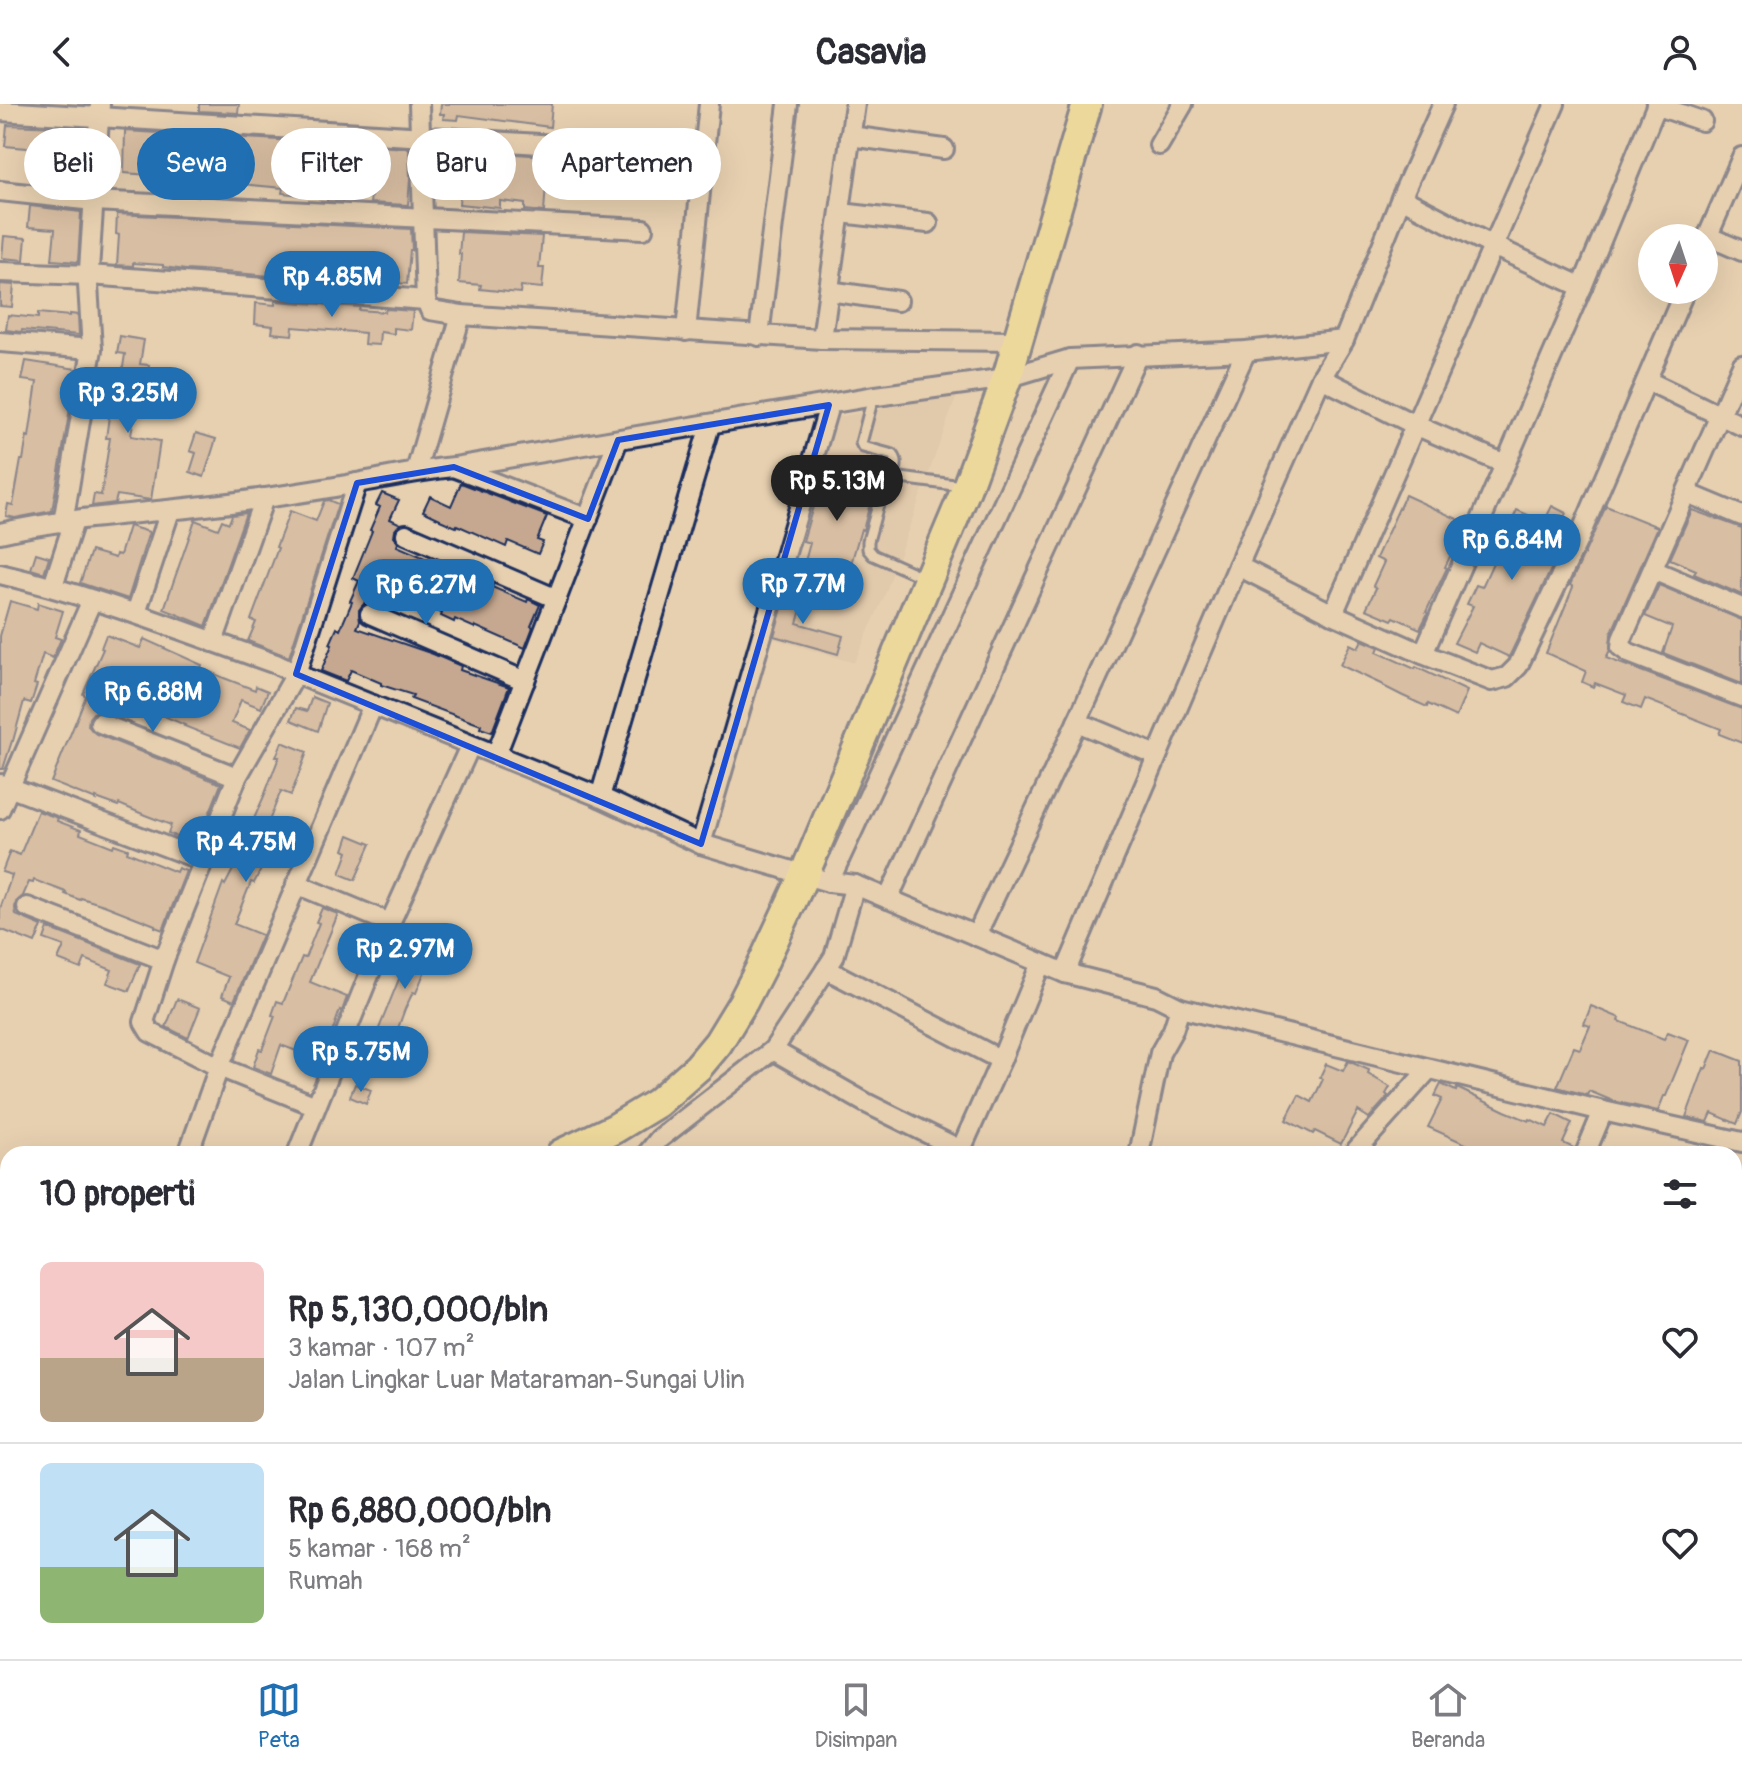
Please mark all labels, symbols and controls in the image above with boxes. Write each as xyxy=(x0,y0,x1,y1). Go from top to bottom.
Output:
icon: back xyxy=(40,30,84,74)
text: Casavia xyxy=(815,30,927,75)
icon: person xyxy=(1658,30,1702,74)
chip: Beli xyxy=(24,128,121,200)
chip: Sewa xyxy=(137,128,255,200)
chip: Filter xyxy=(271,128,391,200)
chip: Baru xyxy=(407,128,516,200)
chip: Apartemen xyxy=(532,128,721,200)
north arrow xyxy=(1638,224,1718,304)
map controls xyxy=(1638,224,1718,304)
pin: Rp 4.85M xyxy=(249,251,415,319)
text: Rp 4.85M xyxy=(282,261,382,293)
pin: Rp 3.25M xyxy=(45,367,211,435)
text: Rp 3.25M xyxy=(78,377,178,409)
pin: Rp 5.13M xyxy=(754,455,920,523)
text: Rp 5.13M xyxy=(789,465,885,497)
pin: Rp 6.84M xyxy=(1429,514,1595,582)
text: Rp 6.84M xyxy=(1462,524,1562,556)
pin: Rp 7.7M xyxy=(729,558,877,626)
pin: Rp 6.27M xyxy=(343,559,509,627)
text: Rp 7.7M xyxy=(761,568,845,600)
text: Rp 6.27M xyxy=(376,569,476,601)
pin: Rp 6.88M xyxy=(70,666,236,734)
text: Rp 6.88M xyxy=(104,676,202,708)
pin: Rp 4.75M xyxy=(163,816,329,884)
text: Rp 4.75M xyxy=(196,826,296,858)
pin: Rp 2.97M xyxy=(322,923,488,991)
text: Rp 2.97M xyxy=(355,933,455,965)
pin: Rp 5.75M xyxy=(278,1026,444,1094)
text: Rp 5.75M xyxy=(311,1036,411,1068)
icon: filters xyxy=(1658,1172,1702,1216)
text: 10 properti xyxy=(40,1173,195,1216)
text: Rp 5,130,000/bln xyxy=(288,1289,548,1332)
icon: home xyxy=(104,1294,200,1390)
icon: heart xyxy=(1658,1320,1702,1364)
text: 3 kamar · 107 m² xyxy=(288,1332,475,1364)
text: Jalan Lingkar Luar Mataraman-Sungai Ulin xyxy=(288,1364,745,1396)
text: Rp 6,880,000/bln xyxy=(288,1490,552,1533)
icon: home xyxy=(104,1495,200,1591)
icon: heart xyxy=(1658,1521,1702,1565)
text: 5 kamar · 168 m² xyxy=(288,1533,471,1565)
text: Rumah xyxy=(288,1565,363,1597)
tab: Peta xyxy=(257,1678,301,1754)
tab: Disimpan xyxy=(814,1678,897,1754)
tab: Beranda xyxy=(1411,1678,1485,1754)

